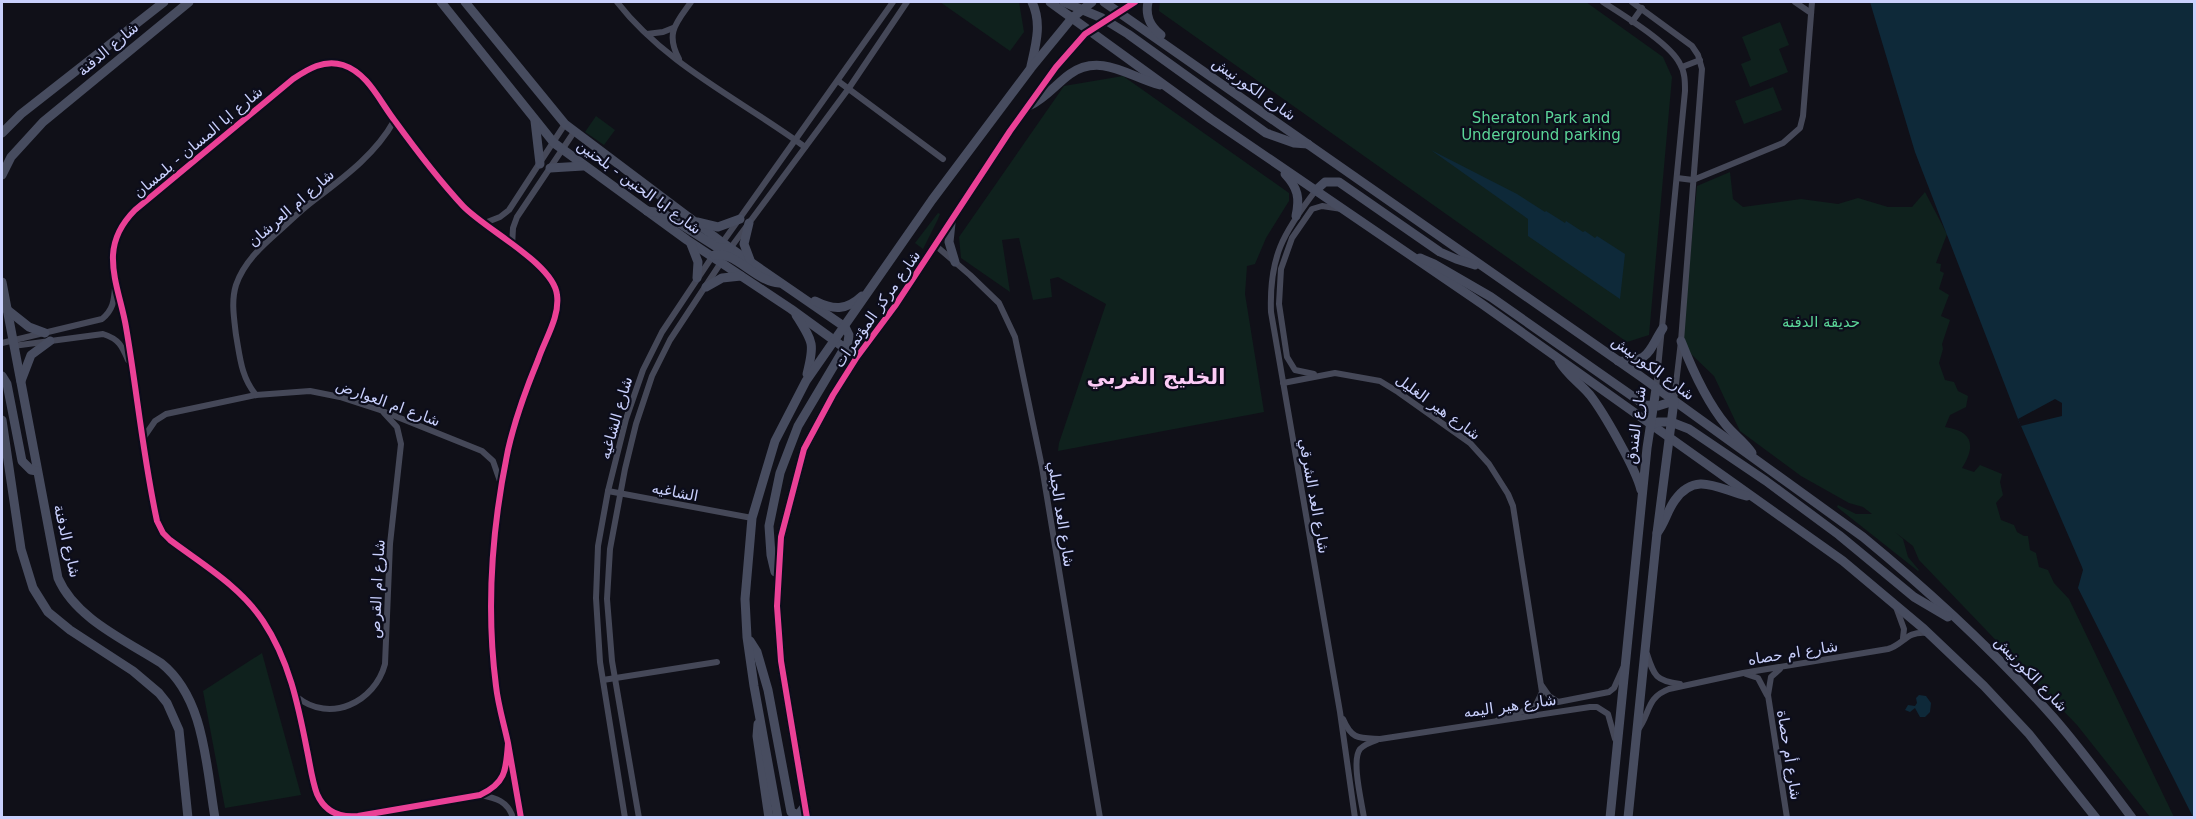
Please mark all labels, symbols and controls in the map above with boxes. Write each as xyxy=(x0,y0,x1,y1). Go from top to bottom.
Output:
street label: شارع الدفنة xyxy=(74,18,142,80)
street label: شارع الكورنيش xyxy=(1209,54,1299,124)
street label: شارع ابا المسان - بلمسان xyxy=(129,82,267,202)
park label: Sheraton Park and Underground parking xyxy=(1461,109,1621,144)
street label: شارع ابا الحنين - بلحنين xyxy=(573,136,705,238)
street label: شارع ام العرشان xyxy=(244,166,338,250)
street label: شارع مركز المؤتمرات xyxy=(830,247,924,371)
park label: حديقة الدفنة xyxy=(1782,313,1860,331)
street label: شارع الكورنيش xyxy=(1608,332,1698,404)
district label: الخليج الغربي xyxy=(1087,365,1225,389)
street label: شارع هير الغليل xyxy=(1392,370,1484,444)
street label: شارع الشاغيه xyxy=(596,375,636,461)
street label: شارع ام العوارض xyxy=(333,376,443,430)
street label: شارع الفندق xyxy=(1622,385,1650,465)
street label: شارع العد الشرقي xyxy=(1294,437,1333,555)
street label: شارع العد الجبلي xyxy=(1043,460,1078,568)
street label: الشاغيه xyxy=(650,479,700,505)
street label: شارع الدفنة xyxy=(50,503,84,579)
street label: شارع ام القرص xyxy=(365,539,389,639)
street label: شارع الكورنيش xyxy=(1991,633,2071,715)
street label: شارع ام حصاه xyxy=(1747,637,1839,669)
street label: شارع هير اليمه xyxy=(1462,691,1558,721)
street label: شارع أم حصاة xyxy=(1773,708,1806,801)

